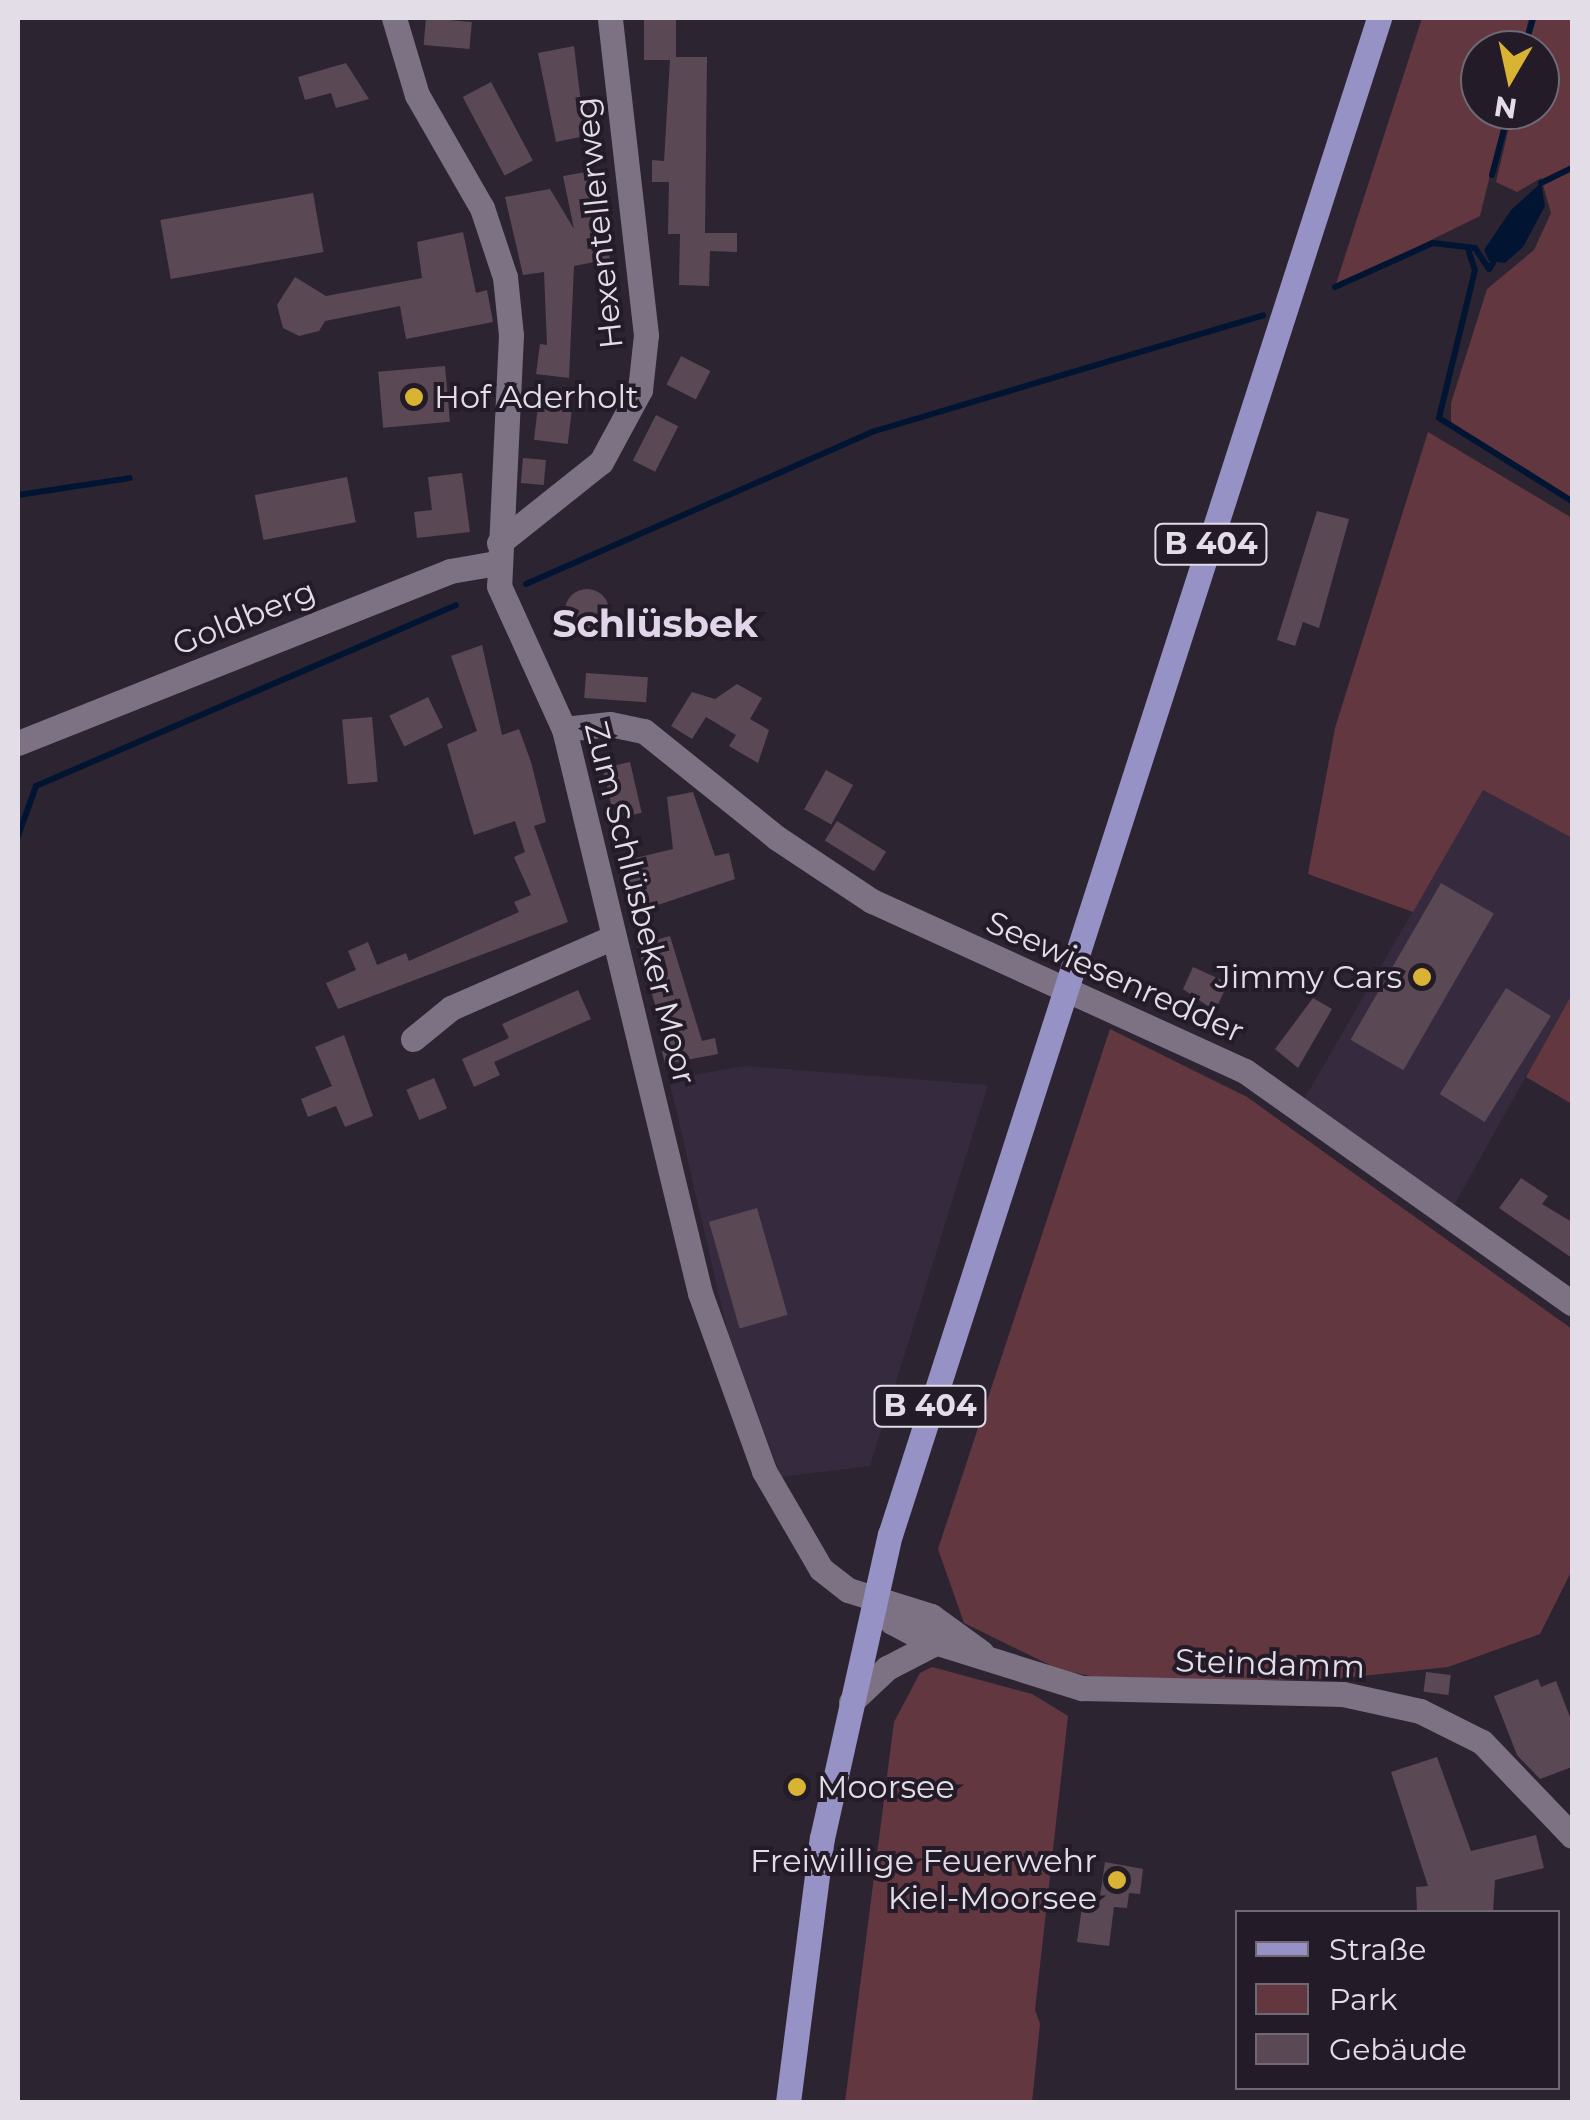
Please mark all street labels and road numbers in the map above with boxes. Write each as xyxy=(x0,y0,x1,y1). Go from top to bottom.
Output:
street label: Hexentellerweg xyxy=(567,95,631,351)
road number: B 404 xyxy=(1154,519,1268,569)
street label: Goldberg xyxy=(167,572,321,664)
street label: Zum Schlüsbeker Moor xyxy=(576,718,704,1088)
street label: Seewiesenredder xyxy=(980,903,1250,1051)
road number: B 404 xyxy=(872,1381,988,1431)
street label: Steindamm xyxy=(1174,1641,1366,1687)

